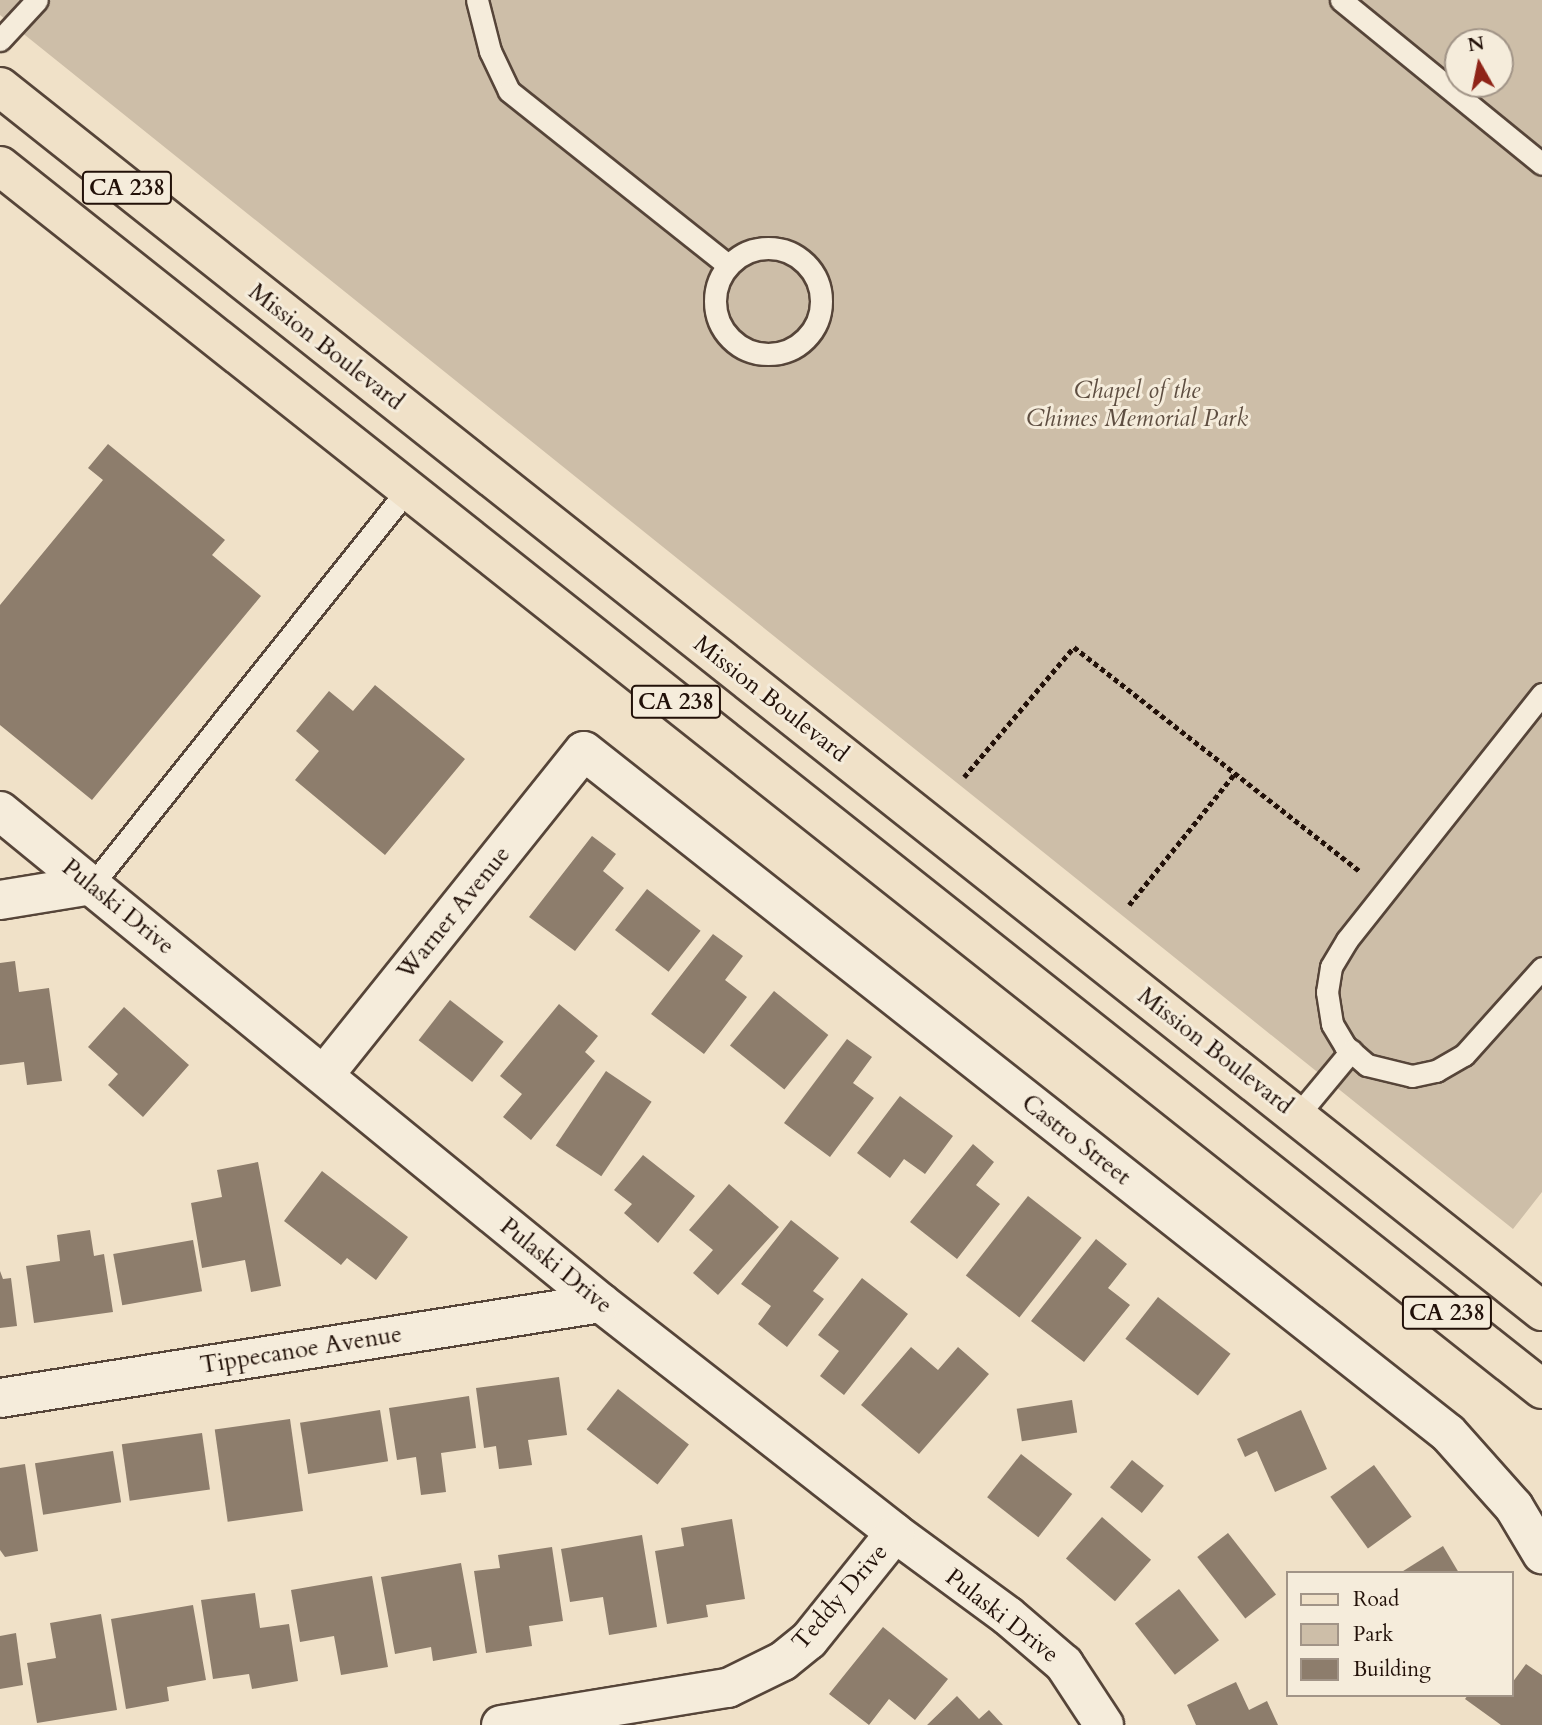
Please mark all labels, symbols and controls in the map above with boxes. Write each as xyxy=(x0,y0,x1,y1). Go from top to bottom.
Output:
north arrow xyxy=(1444,28,1514,98)
text: N xyxy=(1466,30,1486,58)
road number: CA 238 xyxy=(82,168,172,208)
street label: Mission Boulevard xyxy=(243,278,409,416)
park label: Chapel of the Chimes Memorial Park xyxy=(1026,377,1248,433)
street label: Mission Boulevard xyxy=(688,630,854,768)
road number: CA 238 xyxy=(630,682,722,722)
street label: Warner Avenue xyxy=(391,841,517,985)
street label: Pulaski Drive xyxy=(56,853,180,961)
street label: Mission Boulevard xyxy=(1132,982,1298,1120)
street label: Castro Street xyxy=(1016,1089,1136,1191)
street label: Pulaski Drive xyxy=(494,1212,618,1320)
road number: CA 238 xyxy=(1402,1294,1492,1332)
street label: Tippecanoe Avenue xyxy=(198,1320,404,1380)
street label: Teddy Drive xyxy=(786,1538,894,1656)
street label: Pulaski Drive xyxy=(940,1563,1064,1669)
legend xyxy=(1286,1571,1514,1697)
text: Road xyxy=(1353,1585,1399,1614)
text: Park xyxy=(1353,1620,1393,1649)
text: Building xyxy=(1353,1655,1431,1684)

